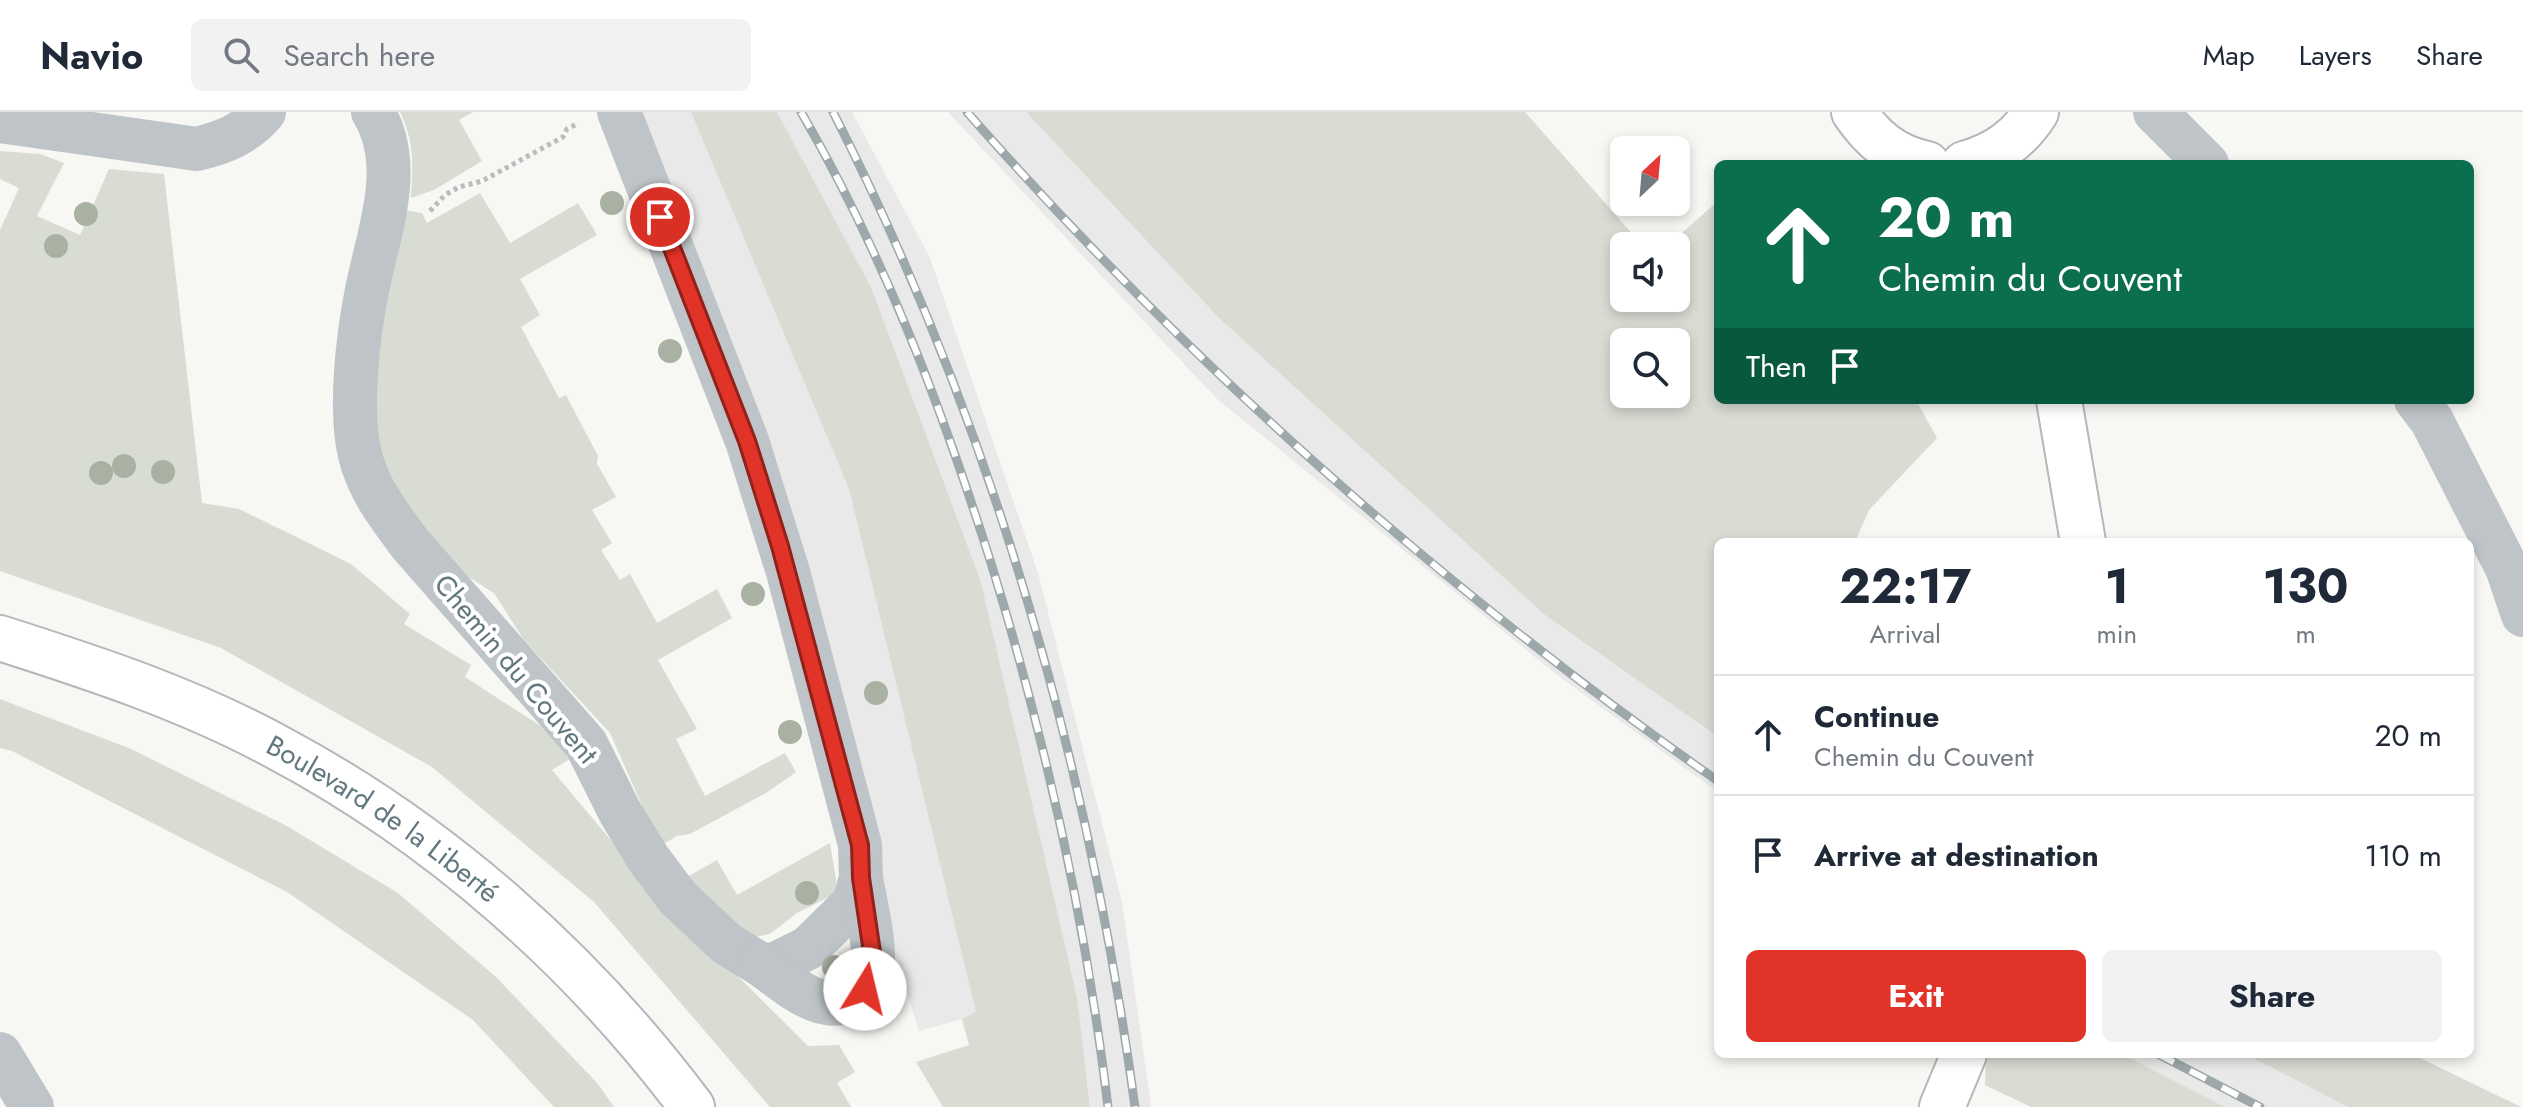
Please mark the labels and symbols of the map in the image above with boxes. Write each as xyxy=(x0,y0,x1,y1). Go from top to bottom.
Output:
north arrow xyxy=(1610,136,1690,216)
pin xyxy=(626,183,694,251)
street label: Chemin du Couvent xyxy=(424,565,608,773)
street label: Boulevard de la Liberté xyxy=(259,725,508,912)
position arrow xyxy=(823,947,907,1031)

